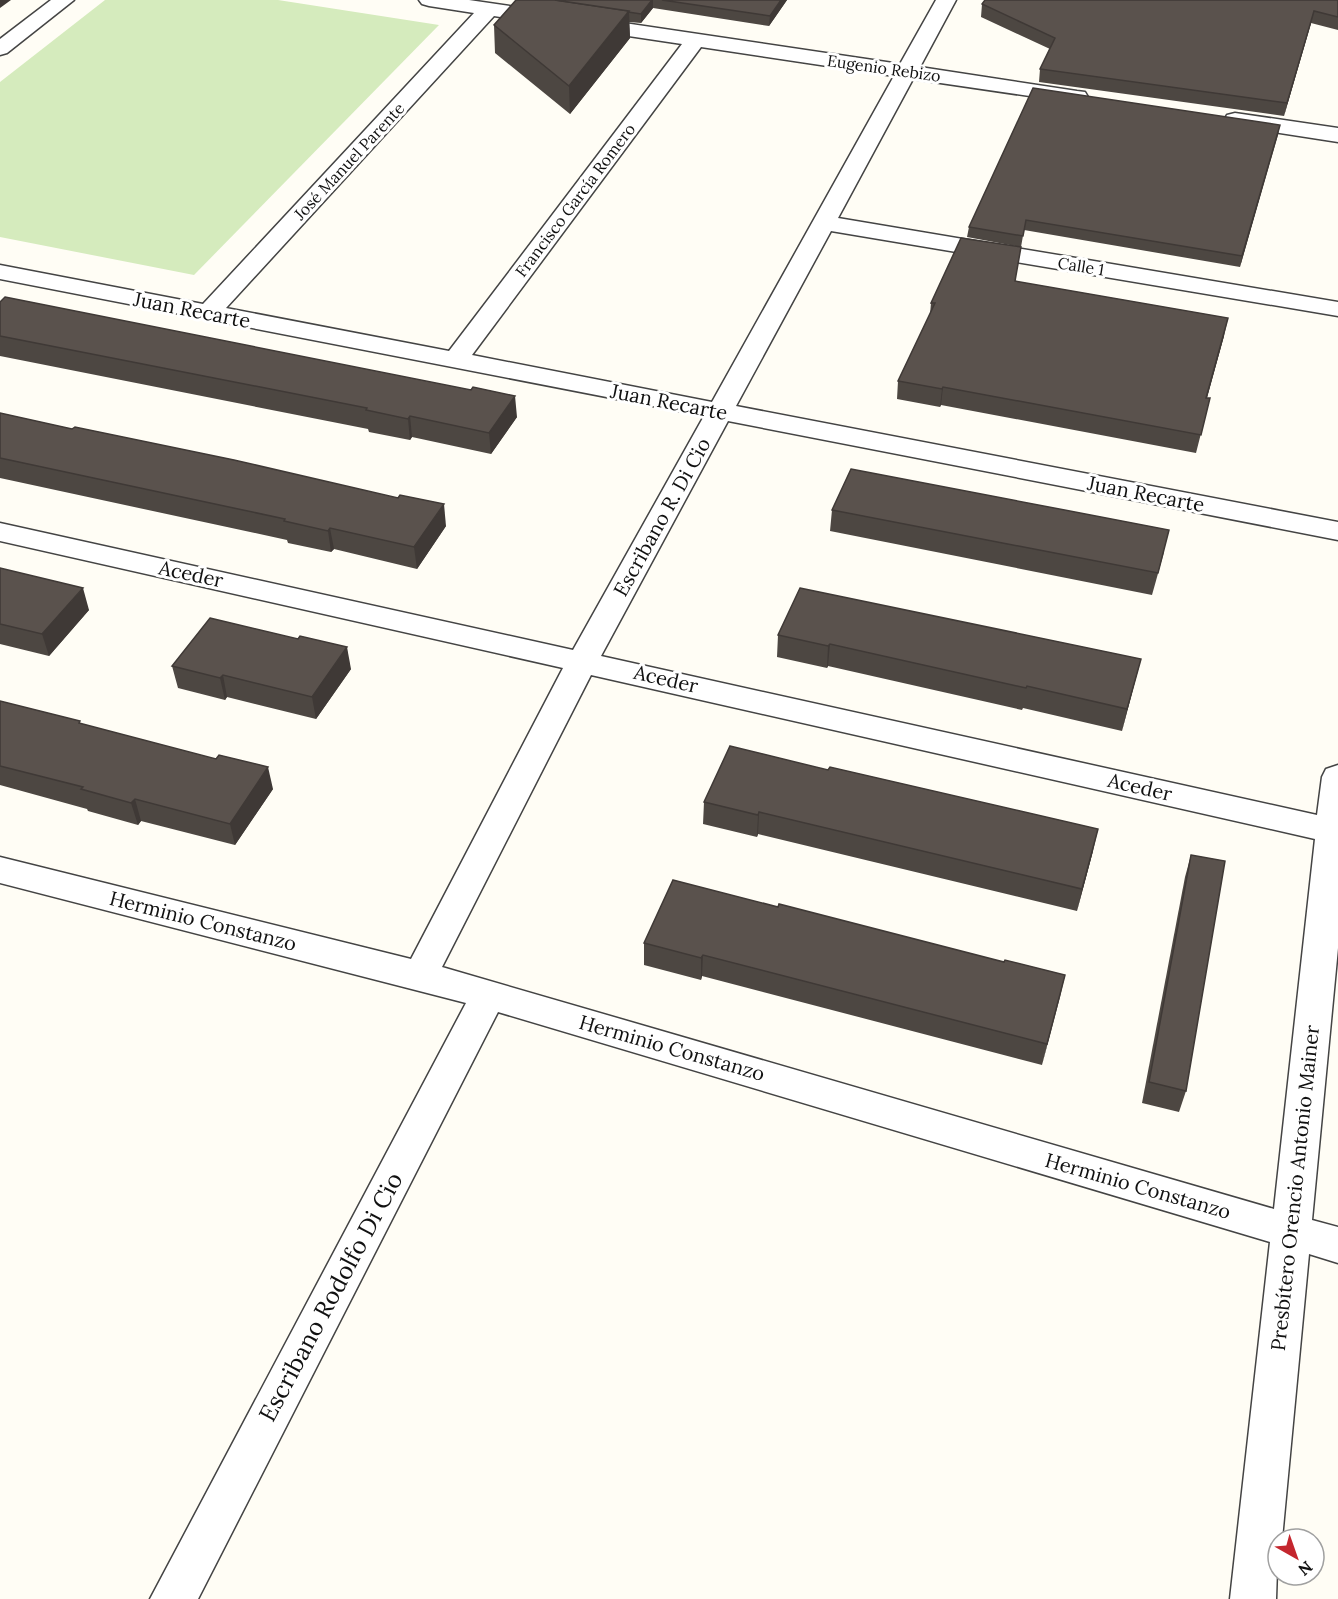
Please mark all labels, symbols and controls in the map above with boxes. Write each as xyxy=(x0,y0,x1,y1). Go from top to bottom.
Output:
street label: Eugenio Rebizo xyxy=(826,50,942,86)
street label: José Manuel Parente xyxy=(289,98,409,224)
street label: Francisco García Romero xyxy=(511,119,639,281)
street label: Calle 1 xyxy=(1056,252,1106,280)
street label: Juan Recarte xyxy=(131,286,253,333)
street label: Juan Recarte xyxy=(608,378,730,425)
street label: Escribano R. Di Cio xyxy=(608,433,716,600)
street label: Juan Recarte xyxy=(1085,470,1207,517)
street label: Aceder xyxy=(156,554,226,593)
street label: Aceder xyxy=(631,659,701,698)
street label: Aceder xyxy=(1105,767,1175,806)
street label: Herminio Constanzo xyxy=(107,885,299,956)
street label: Herminio Constanzo xyxy=(576,1009,768,1086)
street label: Presbítero Orencio Antonio Mainer xyxy=(1265,1023,1324,1352)
street label: Herminio Constanzo xyxy=(1042,1147,1234,1224)
street label: Escribano Rodolfo Di Cio xyxy=(252,1167,409,1427)
north arrow xyxy=(1266,1527,1326,1587)
text: N xyxy=(1294,1557,1317,1580)

